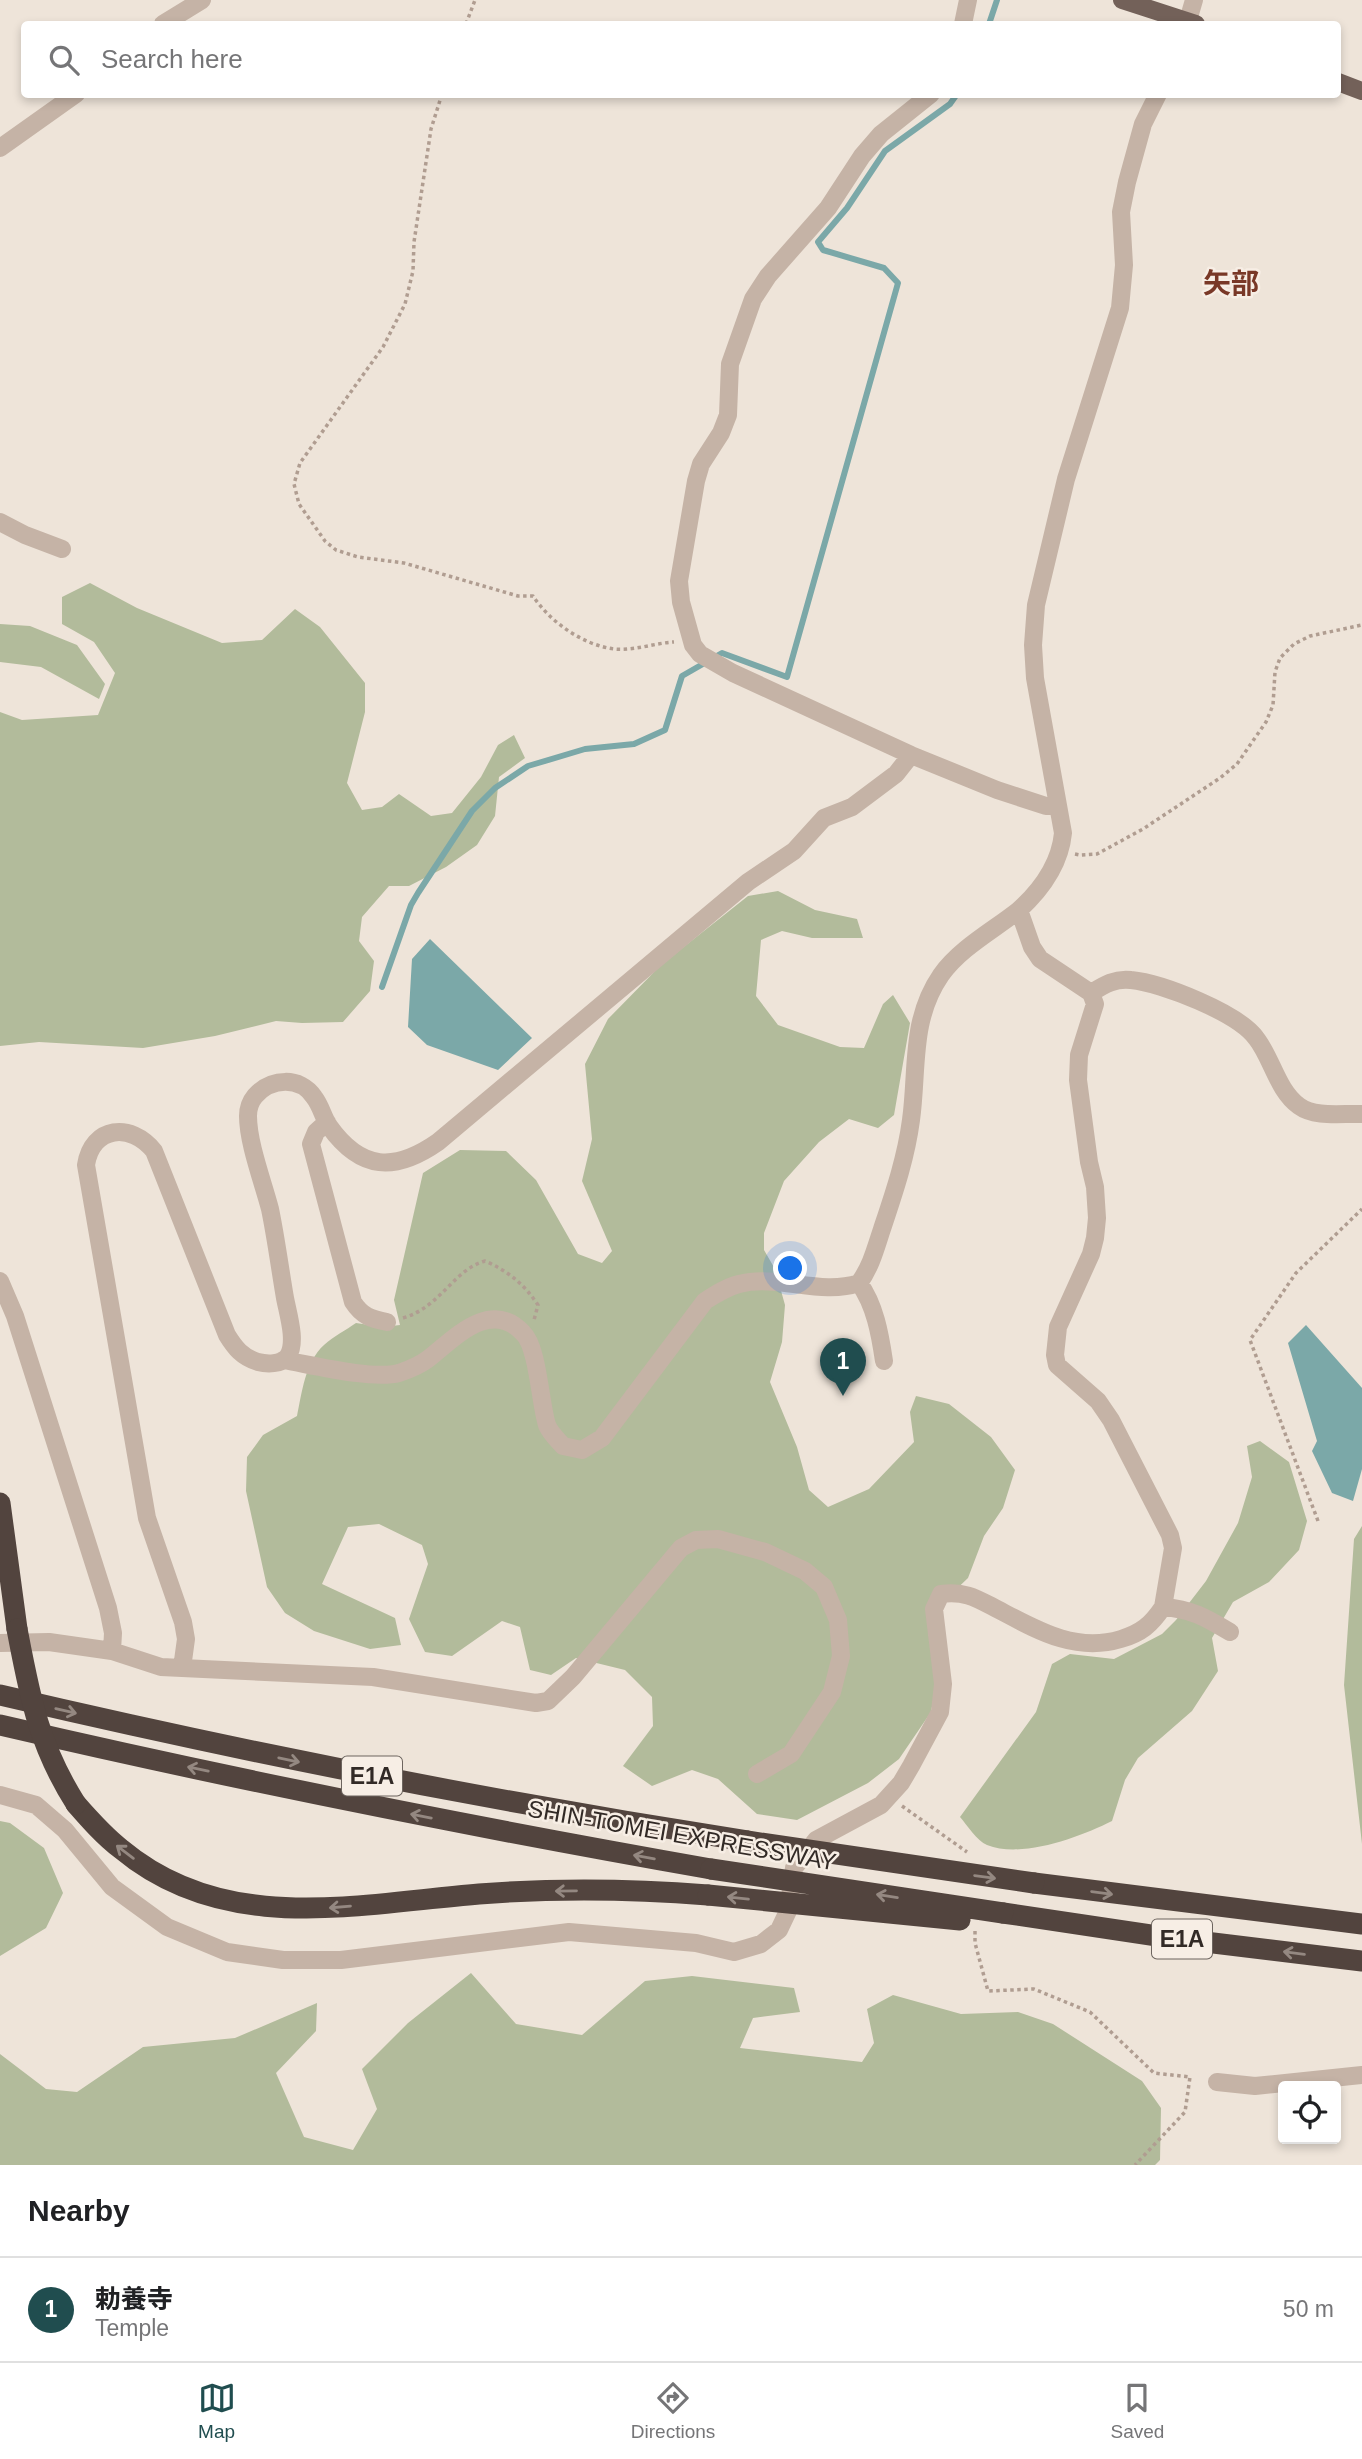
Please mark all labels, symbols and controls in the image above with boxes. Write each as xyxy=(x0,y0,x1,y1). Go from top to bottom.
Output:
search box xyxy=(21,21,1341,98)
icon: search xyxy=(45,41,83,79)
text: Search here xyxy=(101,44,243,74)
district label: 矢部 xyxy=(1203,268,1259,299)
your location xyxy=(773,1251,807,1285)
pin: 1 xyxy=(820,1338,866,1396)
one-way arrow xyxy=(55,1705,77,1718)
one-way arrow xyxy=(277,1753,300,1767)
road number: E1A xyxy=(342,1756,402,1796)
one-way arrow xyxy=(187,1762,210,1776)
street label: SHIN-TOMEI EXPRESSWAY xyxy=(526,1795,838,1875)
one-way arrow xyxy=(410,1808,433,1822)
one-way arrow xyxy=(116,1845,135,1860)
one-way arrow xyxy=(633,1850,656,1863)
one-way arrow xyxy=(973,1870,995,1883)
one-way arrow xyxy=(555,1884,578,1898)
one-way arrow xyxy=(1090,1886,1112,1899)
one-way arrow xyxy=(876,1889,899,1902)
one-way arrow xyxy=(727,1891,750,1904)
one-way arrow xyxy=(329,1901,351,1914)
road number: E1A xyxy=(1152,1920,1212,1958)
one-way arrow xyxy=(1283,1946,1306,1959)
map controls xyxy=(1278,2081,1341,2144)
button: locate xyxy=(1278,2081,1341,2144)
text: Nearby xyxy=(28,2194,130,2227)
text: 勅養寺 xyxy=(95,2284,173,2314)
text: 1 xyxy=(45,2296,57,2322)
text: 50 m xyxy=(1283,2296,1334,2322)
text: Temple xyxy=(95,2315,169,2341)
tab: Map xyxy=(198,2379,236,2443)
tab: Directions xyxy=(631,2379,715,2443)
tab: Saved xyxy=(1110,2379,1164,2443)

